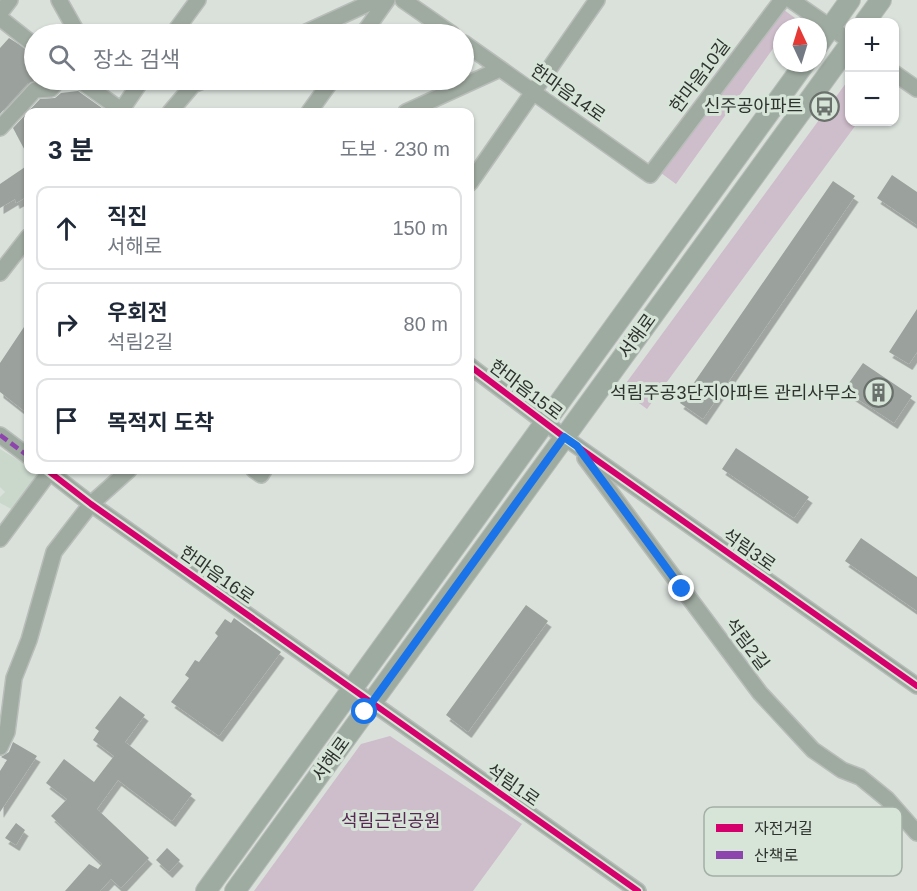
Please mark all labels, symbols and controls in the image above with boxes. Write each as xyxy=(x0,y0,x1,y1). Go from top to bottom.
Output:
north arrow xyxy=(773,18,827,72)
map controls xyxy=(845,18,899,126)
button: + xyxy=(845,18,899,72)
search box xyxy=(24,24,474,90)
street label: 한마음10길 xyxy=(666,36,734,116)
icon: search xyxy=(45,41,78,74)
text: 장소 검색 xyxy=(93,47,180,72)
street label: 한마음14로 xyxy=(527,60,609,126)
button: − xyxy=(845,72,899,126)
bus stop icon: 신주공아파트 xyxy=(808,90,840,122)
place label: 신주공아파트 xyxy=(704,96,803,116)
text: 3 분 xyxy=(48,135,94,165)
text: 도보 · 230 m xyxy=(340,138,450,160)
text: 직진 xyxy=(107,204,147,229)
icon: ahead xyxy=(50,212,83,245)
text: 150 m xyxy=(392,217,448,239)
text: 서해로 xyxy=(107,235,162,257)
text: 우회전 xyxy=(107,300,168,325)
icon: right xyxy=(50,308,83,341)
street label: 서해로 xyxy=(614,310,660,362)
text: 80 m xyxy=(404,313,448,335)
text: 석림2길 xyxy=(107,331,173,353)
street label: 한마음15로 xyxy=(486,356,566,424)
building icon: 석림주공3단지아파트 관리사무소 xyxy=(862,377,894,409)
place label: 석림주공3단지아파트 관리사무소 xyxy=(610,383,857,403)
icon: arrive xyxy=(50,404,83,437)
text: 목적지 도착 xyxy=(107,410,214,435)
street label: 석림3로 xyxy=(719,525,779,575)
street label: 한마음16로 xyxy=(176,542,258,608)
route end xyxy=(668,575,694,601)
street label: 석림2길 xyxy=(721,614,773,674)
route start xyxy=(351,698,377,724)
street label: 서해로 xyxy=(308,733,354,785)
street label: 석림1로 xyxy=(483,760,543,810)
legend xyxy=(704,807,902,876)
park label: 석림근린공원 xyxy=(341,811,441,831)
text: 자전거길 xyxy=(754,820,813,837)
text: 산책로 xyxy=(754,847,798,864)

